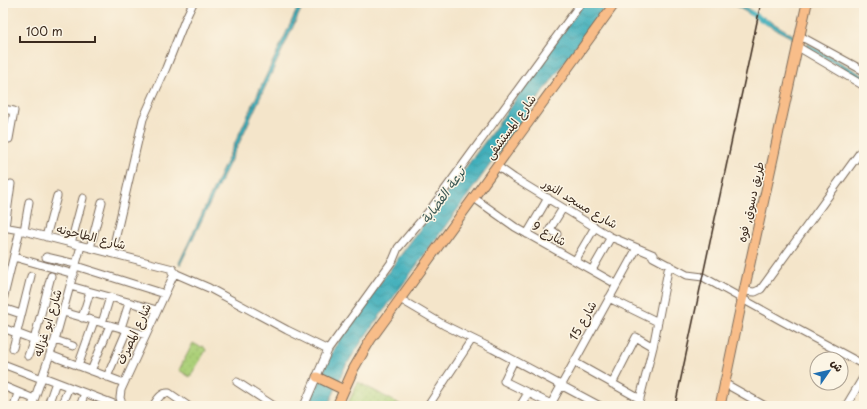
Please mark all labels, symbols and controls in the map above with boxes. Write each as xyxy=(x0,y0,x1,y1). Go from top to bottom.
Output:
scale bar xyxy=(20,18,95,44)
text: 100 m xyxy=(26,22,63,40)
street label: شارع المستشفى xyxy=(480,90,541,163)
street label: طريق دسوق, فوه xyxy=(732,160,768,244)
water label: ترعة القضابة xyxy=(416,161,471,227)
street label: شارع مسجد النور xyxy=(538,173,621,233)
street label: شارع 9 xyxy=(528,216,570,251)
street label: شارع الطاحونه xyxy=(54,219,128,254)
street label: شارع ابو غزاله xyxy=(28,287,67,359)
street label: شارع 15 xyxy=(564,297,601,344)
street label: شارع المصرف xyxy=(111,300,156,368)
north arrow xyxy=(809,351,849,391)
text: ش xyxy=(827,355,848,375)

